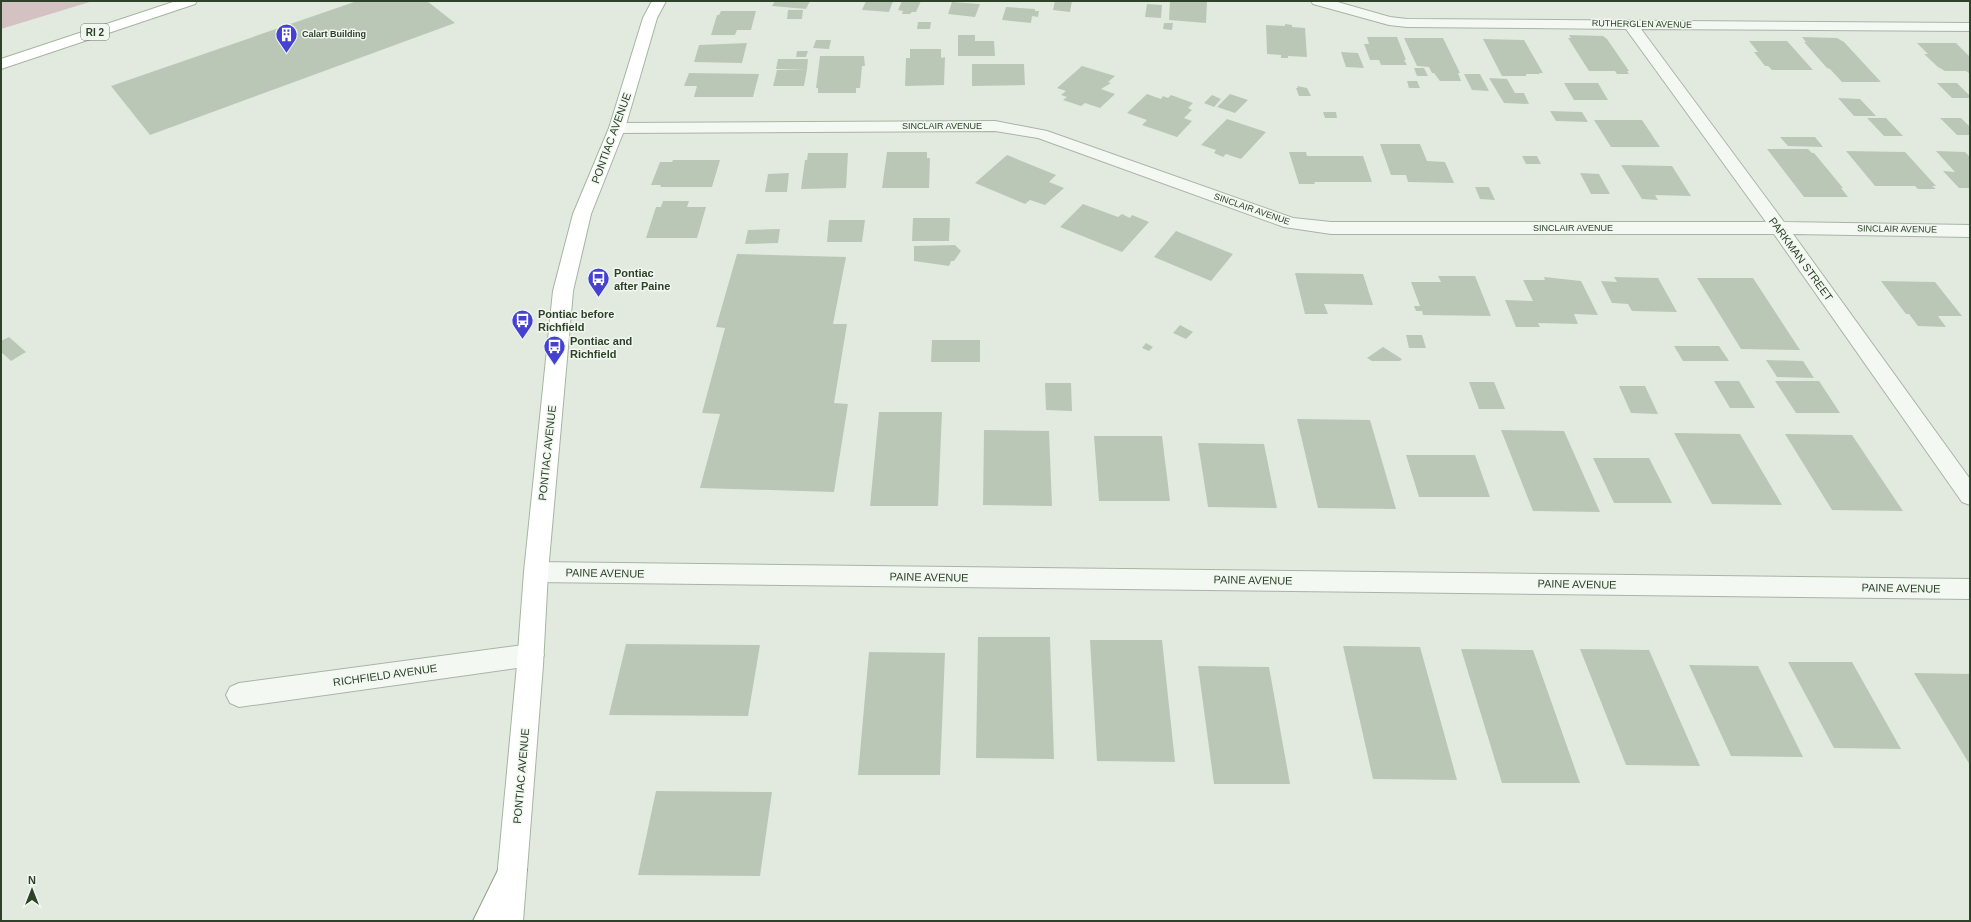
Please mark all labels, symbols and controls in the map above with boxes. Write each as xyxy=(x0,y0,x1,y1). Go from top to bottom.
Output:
street label: RUTHERGLEN AVENUE xyxy=(1592,18,1692,30)
building icon: Calart Building xyxy=(273,21,299,54)
road number: RI 2 xyxy=(81,24,109,40)
place label: Calart Building xyxy=(302,29,366,39)
street label: PONTIAC AVENUE xyxy=(589,91,633,185)
street label: SINCLAIR AVENUE xyxy=(902,121,982,131)
street label: SINCLAIR AVENUE xyxy=(1213,191,1291,227)
street label: PARKMAN STREET xyxy=(1767,215,1835,303)
street label: SINCLAIR AVENUE xyxy=(1533,223,1613,233)
street label: SINCLAIR AVENUE xyxy=(1857,223,1937,235)
bus stop icon: Pontiac after Paine xyxy=(586,266,612,299)
place label: Pontiac after Paine xyxy=(614,267,670,292)
bus stop icon: Pontiac before Richfield xyxy=(510,307,536,340)
place label: Pontiac before Richfield xyxy=(538,308,614,333)
bus stop icon: Pontiac and Richfield xyxy=(541,334,567,367)
place label: Pontiac and Richfield xyxy=(570,335,632,360)
street label: PONTIAC AVENUE xyxy=(536,405,558,501)
street label: PAINE AVENUE xyxy=(565,566,645,580)
street label: PAINE AVENUE xyxy=(889,570,969,584)
street label: PAINE AVENUE xyxy=(1213,573,1293,587)
street label: PAINE AVENUE xyxy=(1537,577,1617,591)
street label: PAINE AVENUE xyxy=(1861,581,1941,595)
street label: RICHFIELD AVENUE xyxy=(332,662,438,688)
street label: PONTIAC AVENUE xyxy=(511,728,531,824)
north arrow xyxy=(12,870,52,910)
text: N xyxy=(28,874,36,886)

